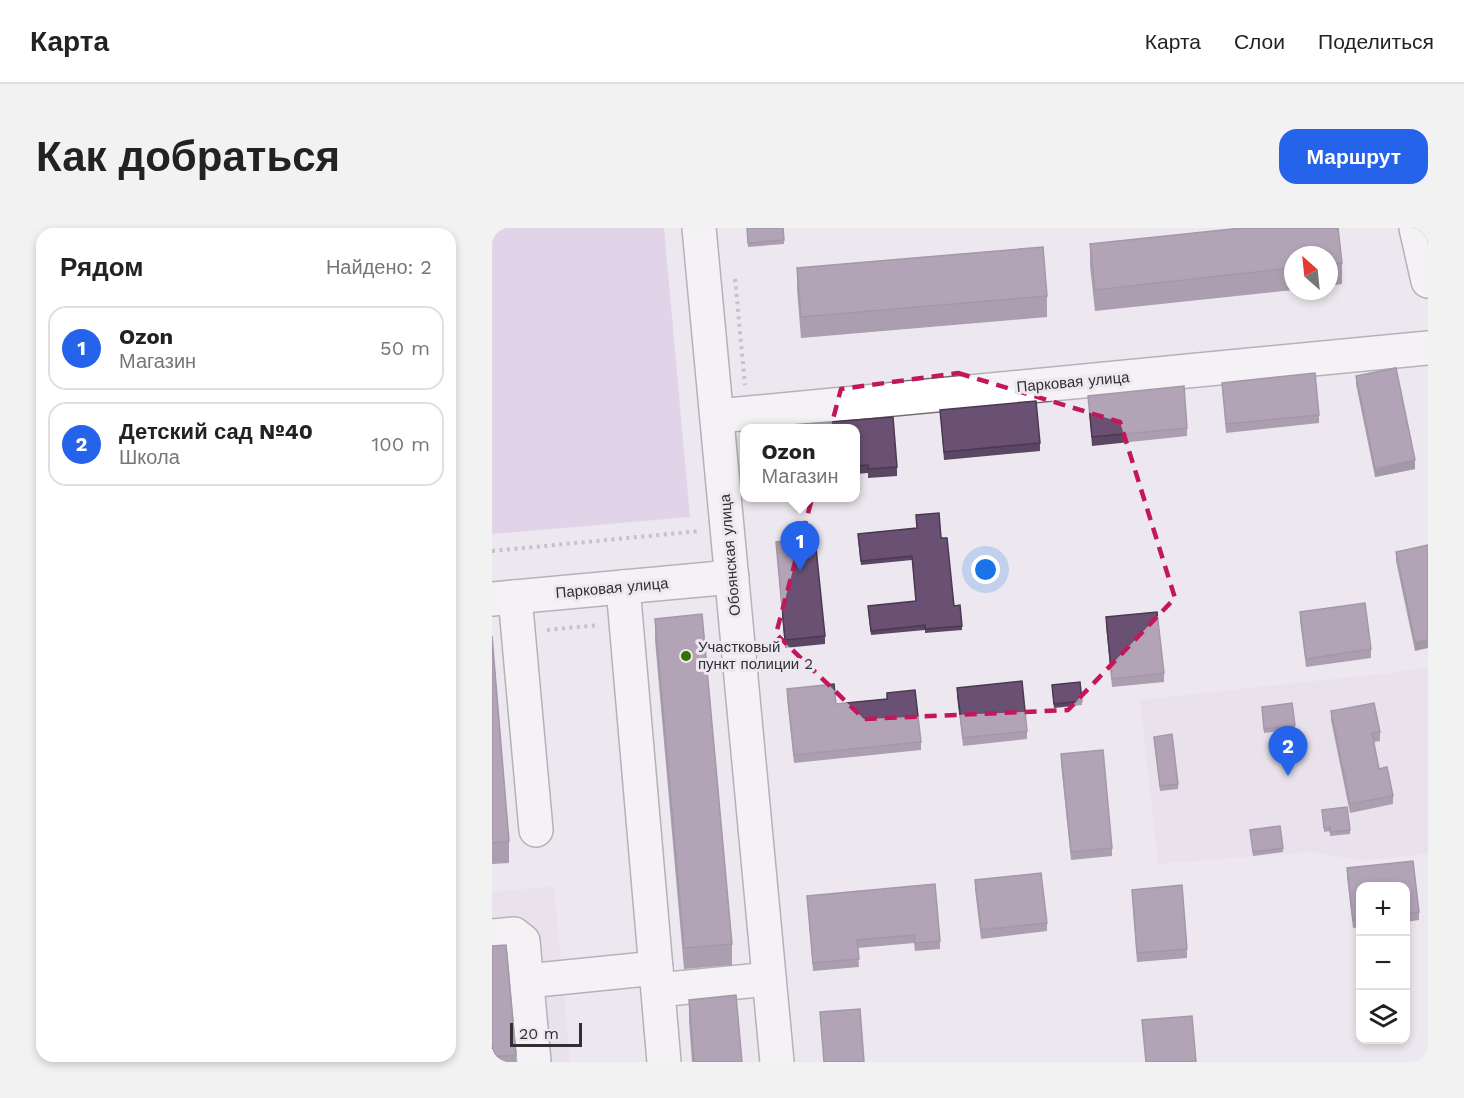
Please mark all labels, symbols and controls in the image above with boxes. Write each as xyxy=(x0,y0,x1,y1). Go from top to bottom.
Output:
text: Карта xyxy=(30,25,109,58)
text: Карта xyxy=(1145,29,1201,54)
text: Слои xyxy=(1234,29,1285,54)
text: Поделиться xyxy=(1318,29,1434,54)
button: Маршрут xyxy=(1279,129,1428,184)
text: Как добраться xyxy=(36,132,340,181)
north arrow xyxy=(1284,246,1338,300)
text: Рядом xyxy=(60,252,143,282)
text: Найдено: 2 xyxy=(326,255,432,279)
text: Ozon xyxy=(119,324,173,349)
text: 1 xyxy=(77,336,86,360)
text: 50 m xyxy=(380,336,430,360)
text: Магазин xyxy=(119,349,196,373)
street label: Парковая улица xyxy=(1016,368,1131,396)
text: Детский сад №40 xyxy=(119,419,313,444)
popup xyxy=(740,424,860,502)
text: 2 xyxy=(76,432,87,456)
text: 100 m xyxy=(371,432,430,456)
text: Ozon xyxy=(761,439,816,464)
text: Школа xyxy=(119,445,180,469)
text: Магазин xyxy=(761,464,839,488)
street label: Обоянская улица xyxy=(716,493,744,617)
pin: 1 xyxy=(780,522,820,571)
your location xyxy=(971,555,1000,584)
street label: Парковая улица xyxy=(555,574,670,602)
place label: Участковый пункт полиции 2 xyxy=(698,638,813,673)
marker: Участковый пункт полиции 2 xyxy=(679,649,693,663)
pin: 2 xyxy=(1268,726,1308,776)
map controls xyxy=(1356,882,1410,1044)
button: + xyxy=(1356,882,1410,936)
button: − xyxy=(1356,936,1410,990)
button: layers xyxy=(1356,990,1410,1044)
scale bar xyxy=(510,1020,582,1048)
text: 20 m xyxy=(519,1024,559,1043)

